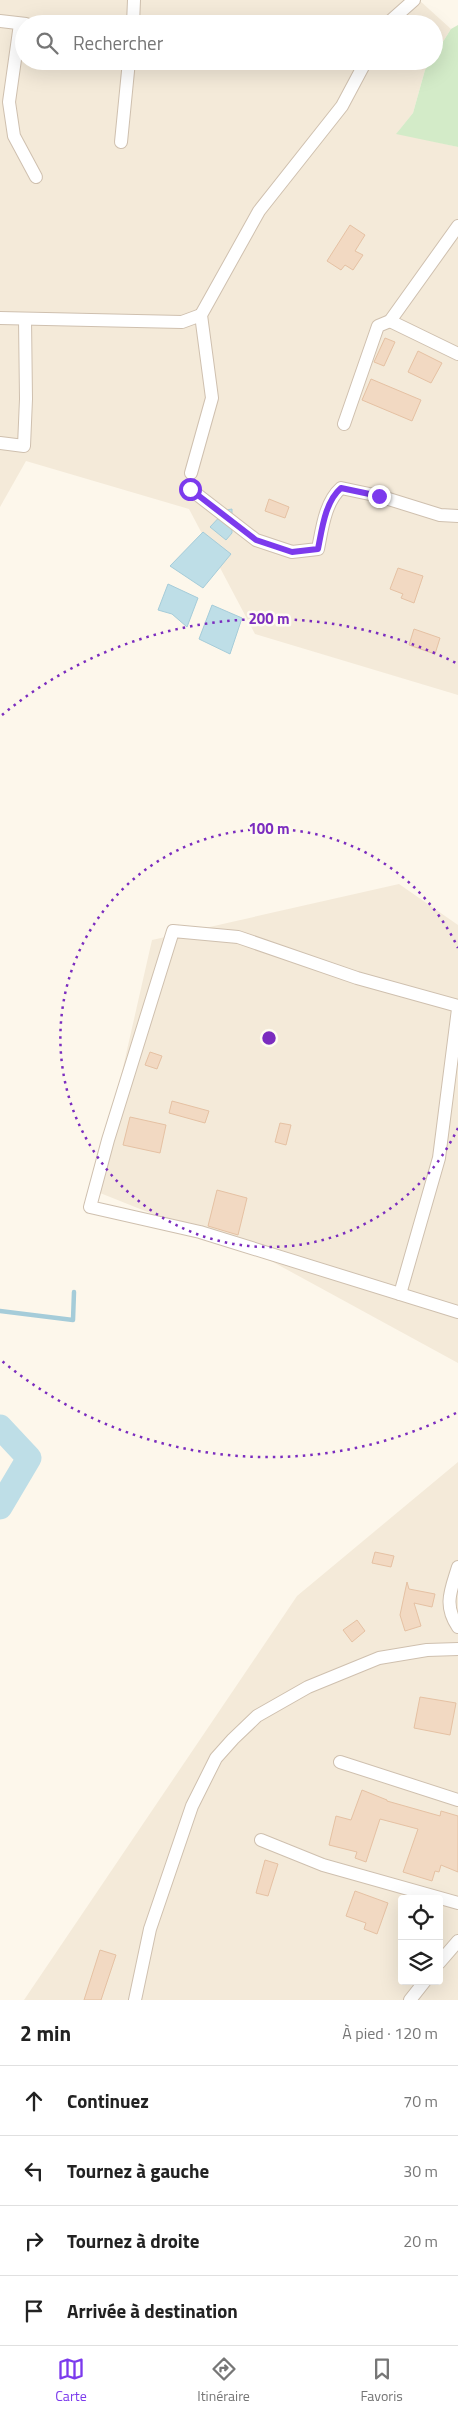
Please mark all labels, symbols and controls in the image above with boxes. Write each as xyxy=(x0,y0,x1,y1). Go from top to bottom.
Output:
search box xyxy=(15,15,443,70)
text: Rechercher xyxy=(73,28,163,57)
icon: search xyxy=(33,29,61,57)
route start xyxy=(179,478,202,501)
route end xyxy=(368,485,391,508)
text: 200 m xyxy=(248,607,290,630)
text: 100 m xyxy=(248,817,290,840)
centre of rings xyxy=(260,1029,278,1047)
map controls xyxy=(398,1895,443,1985)
button: locate xyxy=(398,1895,443,1940)
button: layers xyxy=(398,1940,443,1985)
text: 2 min xyxy=(20,2017,71,2049)
text: À pied · 120 m xyxy=(342,2021,438,2045)
text: Continuez xyxy=(67,2086,149,2115)
icon: ahead xyxy=(20,2087,48,2115)
text: 70 m xyxy=(403,2089,438,2113)
text: Tournez à gauche xyxy=(67,2156,209,2185)
icon: left xyxy=(20,2157,48,2185)
text: 30 m xyxy=(403,2159,438,2183)
text: Tournez à droite xyxy=(67,2226,199,2255)
icon: right xyxy=(20,2227,48,2255)
text: 20 m xyxy=(403,2229,438,2253)
text: Arrivée à destination xyxy=(67,2296,238,2325)
icon: arrive xyxy=(20,2297,48,2325)
tab: Carte xyxy=(55,2355,87,2406)
tab: Itinéraire xyxy=(197,2355,250,2406)
tab: Favoris xyxy=(360,2355,403,2406)

